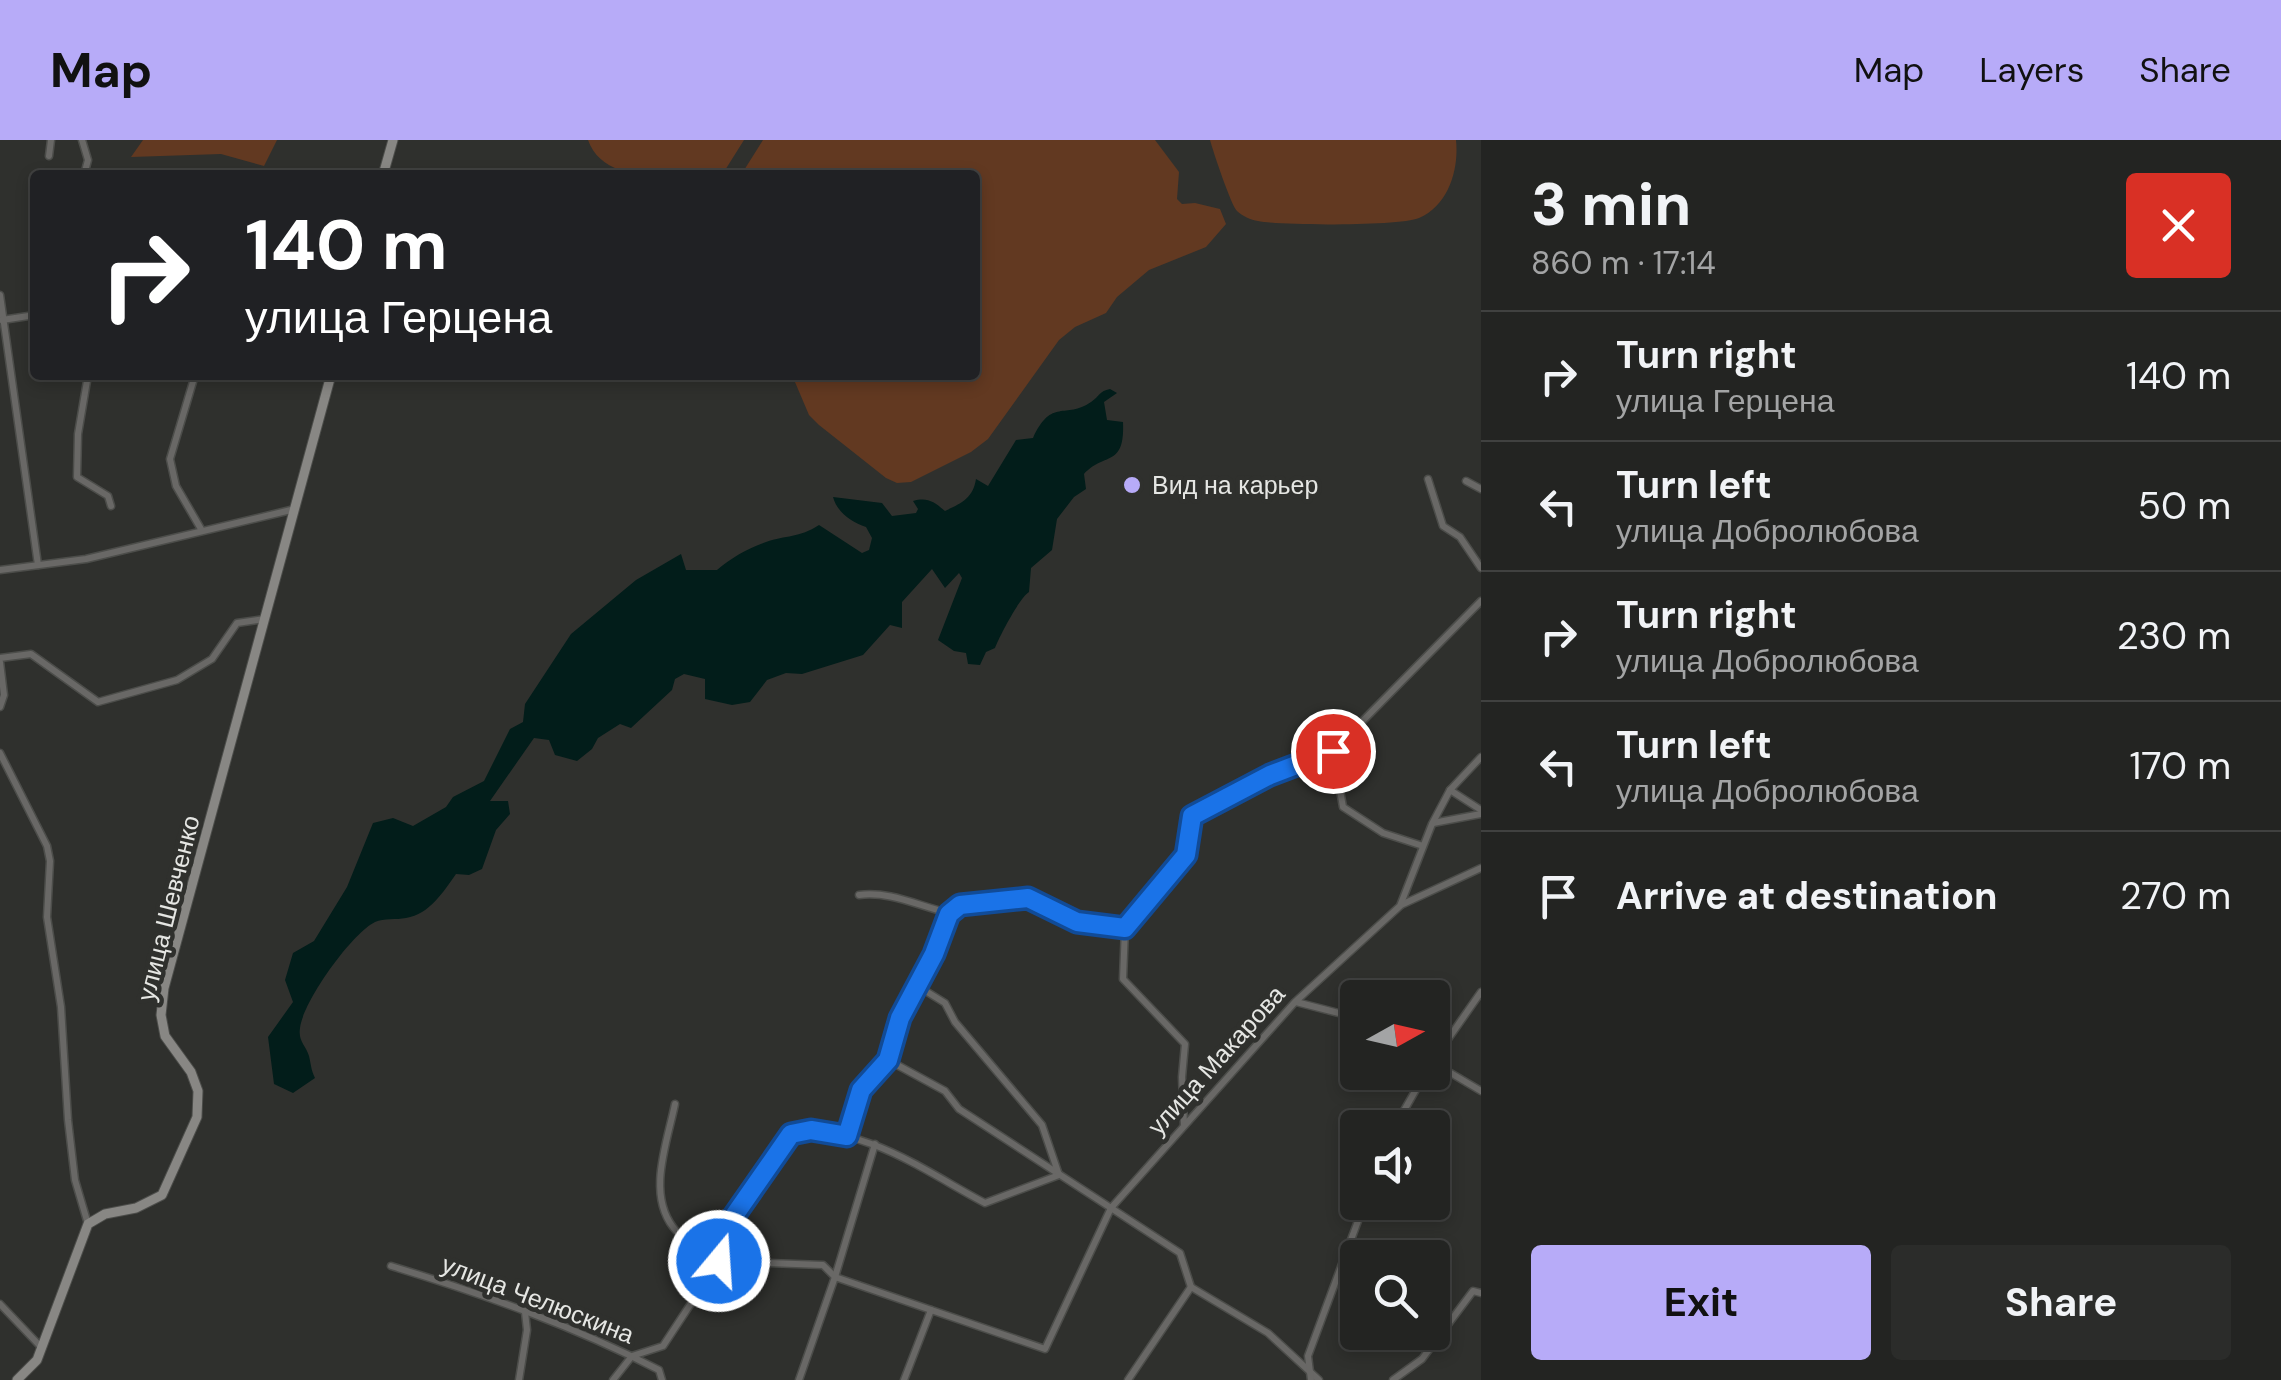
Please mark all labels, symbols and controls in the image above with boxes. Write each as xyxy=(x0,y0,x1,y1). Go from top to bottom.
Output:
text: Map xyxy=(50,39,152,102)
text: Map xyxy=(1854,47,1924,93)
text: Layers xyxy=(1979,47,2084,93)
text: Share xyxy=(2139,47,2231,93)
text: 3 min xyxy=(1531,165,1691,244)
button: close xyxy=(2126,173,2231,278)
text: 140 m xyxy=(245,200,448,291)
icon: right xyxy=(80,210,210,340)
text: 860 m · 17:14 xyxy=(1531,242,1716,284)
text: улица Герцена xyxy=(245,288,552,347)
text: Turn right xyxy=(1616,330,1797,380)
icon: right xyxy=(1531,349,1586,404)
text: 140 m xyxy=(2126,351,2231,401)
text: улица Герцена xyxy=(1616,380,1835,422)
text: Turn left xyxy=(1616,460,1772,510)
place label: Вид на карьер xyxy=(1152,469,1318,502)
marker: Вид на карьер xyxy=(1121,474,1143,496)
icon: left xyxy=(1531,479,1586,534)
text: 50 m xyxy=(2138,481,2231,531)
text: улица Добролюбова xyxy=(1616,510,1919,552)
text: Turn right xyxy=(1616,590,1797,640)
icon: right xyxy=(1531,609,1586,664)
text: 230 m xyxy=(2117,611,2231,661)
text: улица Добролюбова xyxy=(1616,640,1919,682)
pin xyxy=(1291,709,1376,794)
text: Turn left xyxy=(1616,720,1772,770)
icon: arrive xyxy=(1306,724,1361,779)
icon: left xyxy=(1531,739,1586,794)
text: 170 m xyxy=(2129,741,2231,791)
text: улица Добролюбова xyxy=(1616,770,1919,812)
street label: улица Шевченко xyxy=(129,812,208,1004)
icon: arrive xyxy=(1531,869,1586,924)
text: Arrive at destination xyxy=(1616,871,1998,921)
text: 270 m xyxy=(2120,871,2231,921)
street label: улица Макарова xyxy=(1140,978,1292,1142)
north arrow xyxy=(1340,980,1450,1090)
map controls xyxy=(1340,980,1450,1350)
button: sound xyxy=(1340,1110,1450,1220)
position arrow xyxy=(667,1209,771,1313)
button: search xyxy=(1340,1240,1450,1350)
button: Exit xyxy=(1531,1245,1871,1360)
button: Share xyxy=(1891,1245,2231,1360)
street label: улица Челюскина xyxy=(437,1248,639,1351)

